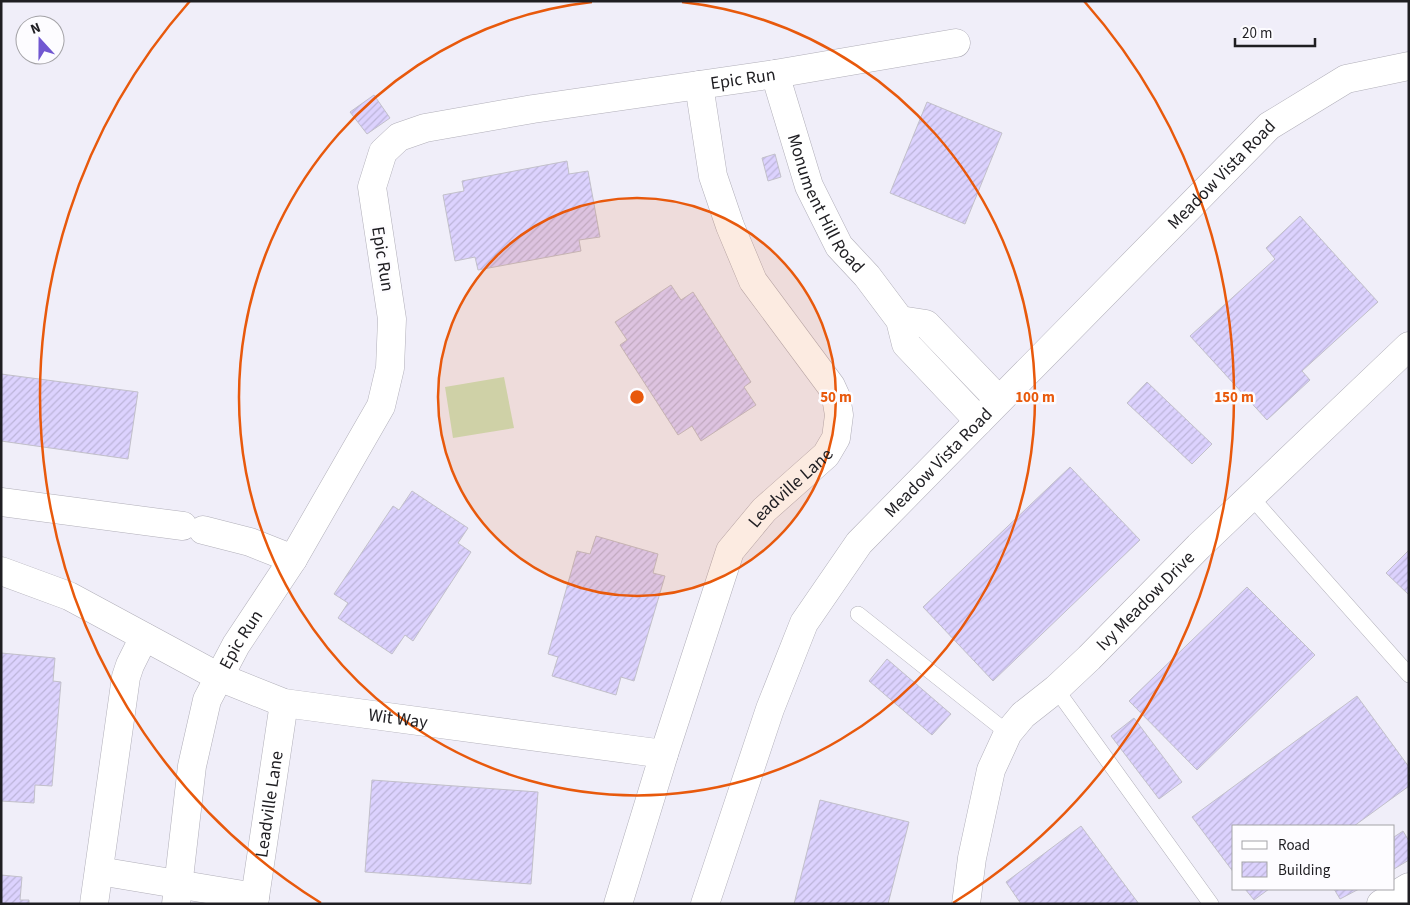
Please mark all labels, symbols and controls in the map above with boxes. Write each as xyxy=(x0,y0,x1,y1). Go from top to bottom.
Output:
north arrow xyxy=(15,15,65,65)
scale bar xyxy=(1235,15,1315,47)
text: N xyxy=(28,18,44,40)
text: 20 m xyxy=(1242,23,1272,44)
street label: Epic Run xyxy=(709,62,777,96)
street label: Meadow Vista Road xyxy=(1162,114,1282,235)
street label: Monument Hill Road xyxy=(781,131,870,279)
street label: Epic Run xyxy=(365,225,400,293)
text: 50 m xyxy=(820,387,852,408)
text: 100 m xyxy=(1015,387,1055,408)
text: 150 m xyxy=(1214,387,1254,408)
centre of rings xyxy=(628,388,646,406)
street label: Meadow Vista Road xyxy=(879,402,998,523)
street label: Leadville Lane xyxy=(742,444,840,533)
street label: Ivy Meadow Drive xyxy=(1091,546,1200,657)
street label: Epic Run xyxy=(213,605,269,674)
street label: Wit Way xyxy=(367,702,430,735)
street label: Leadville Lane xyxy=(249,749,290,859)
legend xyxy=(1232,825,1395,890)
text: Road xyxy=(1278,835,1310,856)
text: Building xyxy=(1278,860,1331,881)

